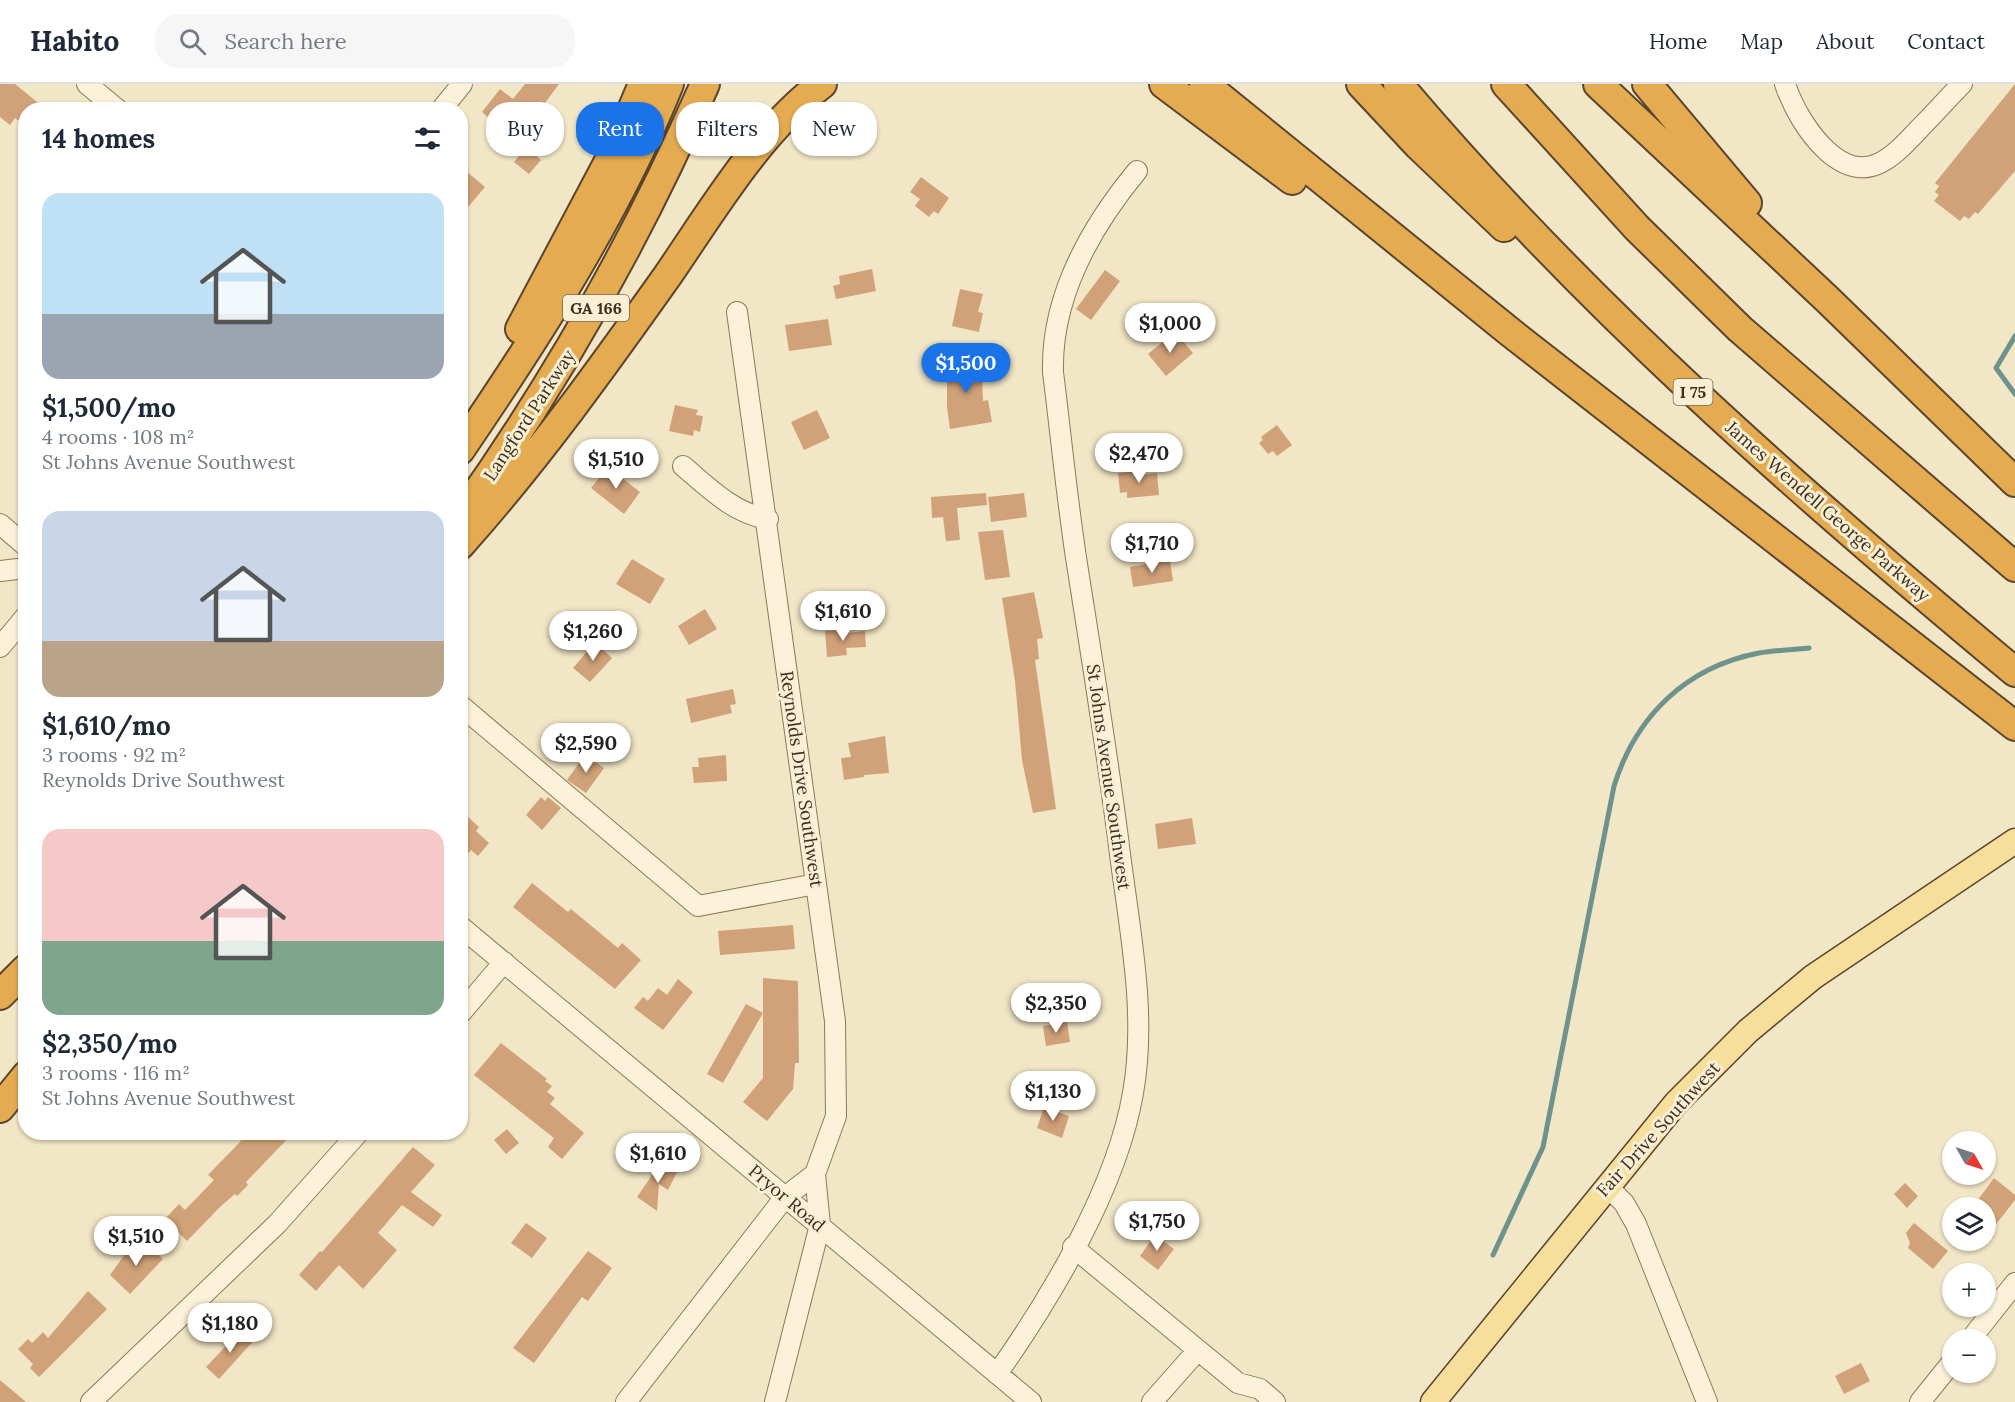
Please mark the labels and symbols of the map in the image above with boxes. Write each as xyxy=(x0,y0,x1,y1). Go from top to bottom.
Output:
road number: GA 166 xyxy=(563,295,629,321)
pin: $1,000 xyxy=(1121,303,1219,354)
pin: $1,500 xyxy=(917,343,1015,394)
street label: Langford Parkway xyxy=(478,345,580,485)
road number: I 75 xyxy=(1674,379,1712,405)
street label: James Wendell George Parkway xyxy=(1720,415,1935,607)
pin: $2,470 xyxy=(1090,433,1188,484)
pin: $1,510 xyxy=(567,439,665,490)
pin: $1,710 xyxy=(1103,523,1201,574)
pin: $1,610 xyxy=(794,591,892,642)
pin: $1,260 xyxy=(544,611,642,662)
street label: St Johns Avenue Southwest xyxy=(1082,663,1136,892)
street label: Reynolds Drive Southwest xyxy=(775,669,829,889)
pin: $2,590 xyxy=(537,723,635,774)
pin: $2,350 xyxy=(1007,983,1105,1034)
street label: Fair Drive Southwest xyxy=(1591,1057,1725,1201)
pin: $1,130 xyxy=(1004,1071,1102,1122)
north arrow xyxy=(1942,1131,1996,1185)
pin: $1,610 xyxy=(609,1133,707,1184)
street label: Pryor Road xyxy=(744,1159,830,1237)
pin: $1,750 xyxy=(1108,1201,1206,1252)
pin: $1,510 xyxy=(87,1216,185,1267)
pin: $1,180 xyxy=(181,1303,279,1354)

